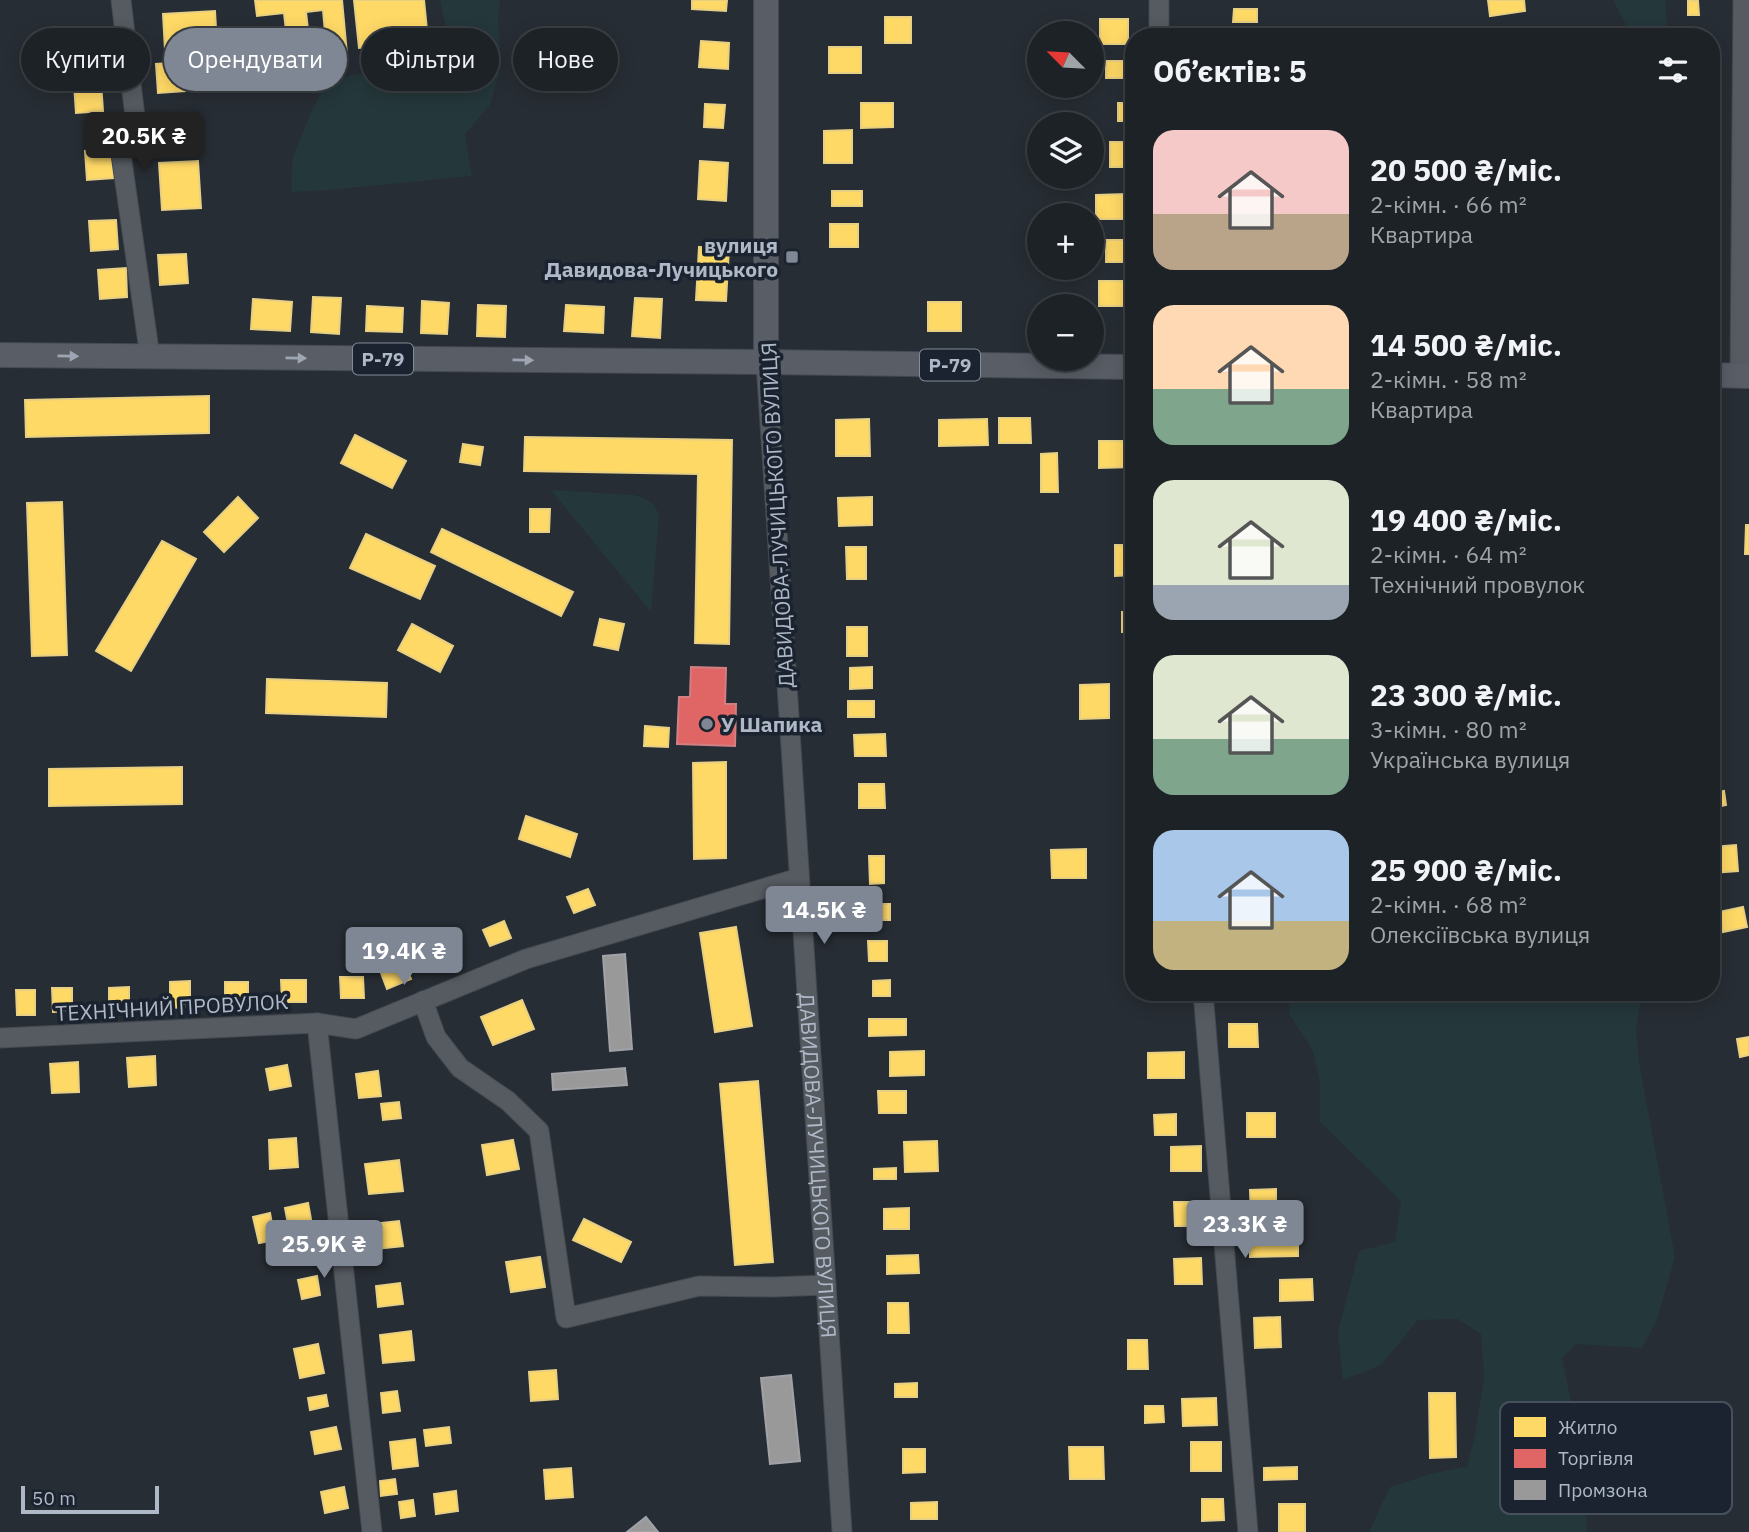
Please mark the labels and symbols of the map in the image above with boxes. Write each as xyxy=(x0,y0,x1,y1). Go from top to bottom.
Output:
north arrow xyxy=(1027,21,1104,98)
pin: 20.5K ₴ xyxy=(79,113,209,172)
place label: вулиця Давидова-Лучицького xyxy=(545,231,778,283)
marker: вулиця Давидова-Лучицького xyxy=(784,249,800,265)
street label: ДАВИДОВА-ЛУЧИЦЬКОГО ВУЛИЦЯ xyxy=(754,342,800,688)
road number: Р-79 xyxy=(353,344,413,374)
one-way arrow xyxy=(57,350,79,362)
road number: Р-79 xyxy=(920,350,980,380)
one-way arrow xyxy=(285,352,307,364)
one-way arrow xyxy=(512,354,534,366)
place label: У Шапика xyxy=(721,710,822,738)
marker: У Шапика xyxy=(699,716,715,732)
pin: 14.5K ₴ xyxy=(759,886,889,946)
pin: 19.4K ₴ xyxy=(339,928,469,987)
street label: ТЕХНІЧНИЙ ПРОВУЛОК xyxy=(55,987,289,1027)
street label: ДАВИДОВА-ЛУЧИЦЬКОГО ВУЛИЦЯ xyxy=(793,992,843,1339)
pin: 23.3K ₴ xyxy=(1180,1200,1310,1260)
pin: 25.9K ₴ xyxy=(259,1220,389,1280)
legend xyxy=(1500,1402,1732,1514)
text: Житло xyxy=(1558,1415,1617,1439)
text: Торгівля xyxy=(1558,1446,1634,1470)
text: Промзона xyxy=(1558,1478,1648,1502)
scale bar xyxy=(21,1483,159,1515)

